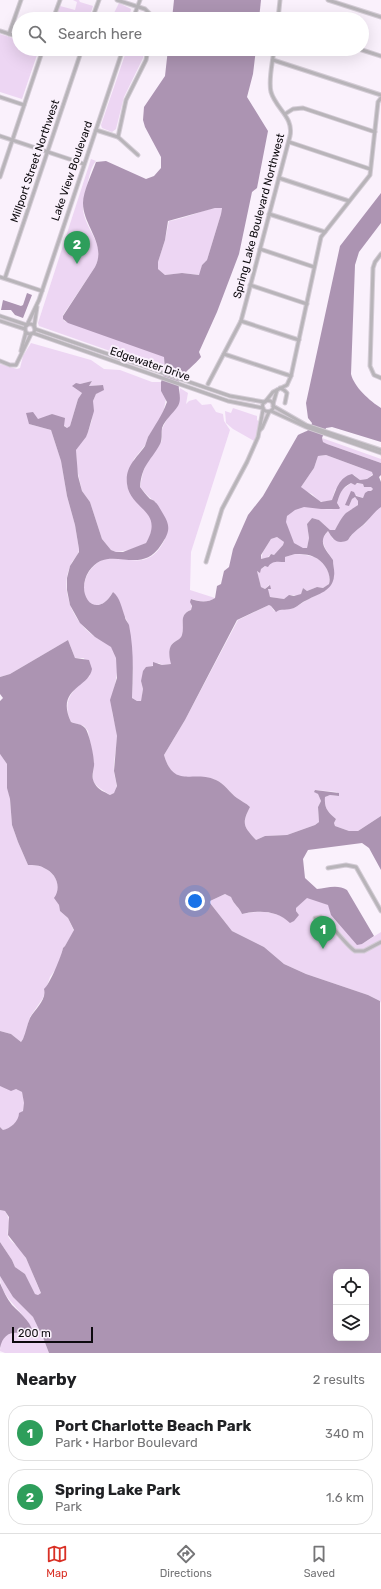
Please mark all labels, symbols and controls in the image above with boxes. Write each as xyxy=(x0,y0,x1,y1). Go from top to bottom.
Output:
search box xyxy=(12,12,369,56)
icon: search xyxy=(26,23,48,45)
text: Search here xyxy=(58,25,142,43)
street label: Millport Street Northwest xyxy=(8,97,62,224)
street label: Lake View Boulevard xyxy=(49,119,95,223)
street label: Spring Lake Boulevard Northwest xyxy=(231,131,288,300)
pin: 2 xyxy=(64,231,90,264)
street label: Edgewater Drive xyxy=(108,344,192,384)
your location xyxy=(185,891,205,911)
pin: 1 xyxy=(310,916,336,949)
map controls xyxy=(333,1269,369,1341)
button: locate xyxy=(333,1269,369,1305)
button: layers xyxy=(333,1305,369,1341)
scale bar xyxy=(12,1325,93,1344)
text: 200 m xyxy=(18,1327,51,1340)
text: Nearby xyxy=(16,1369,77,1389)
text: 2 results xyxy=(313,1372,365,1387)
text: Port Charlotte Beach Park xyxy=(55,1417,251,1435)
text: 1 xyxy=(27,1426,33,1441)
text: 340 m xyxy=(325,1426,364,1441)
text: Park · Harbor Boulevard xyxy=(55,1435,198,1450)
text: Spring Lake Park xyxy=(55,1481,181,1499)
text: 2 xyxy=(26,1490,34,1505)
text: 1.6 km xyxy=(326,1490,364,1505)
text: Park xyxy=(55,1499,82,1514)
tab: Map xyxy=(46,1543,68,1580)
tab: Directions xyxy=(160,1543,212,1580)
tab: Saved xyxy=(304,1543,335,1580)

